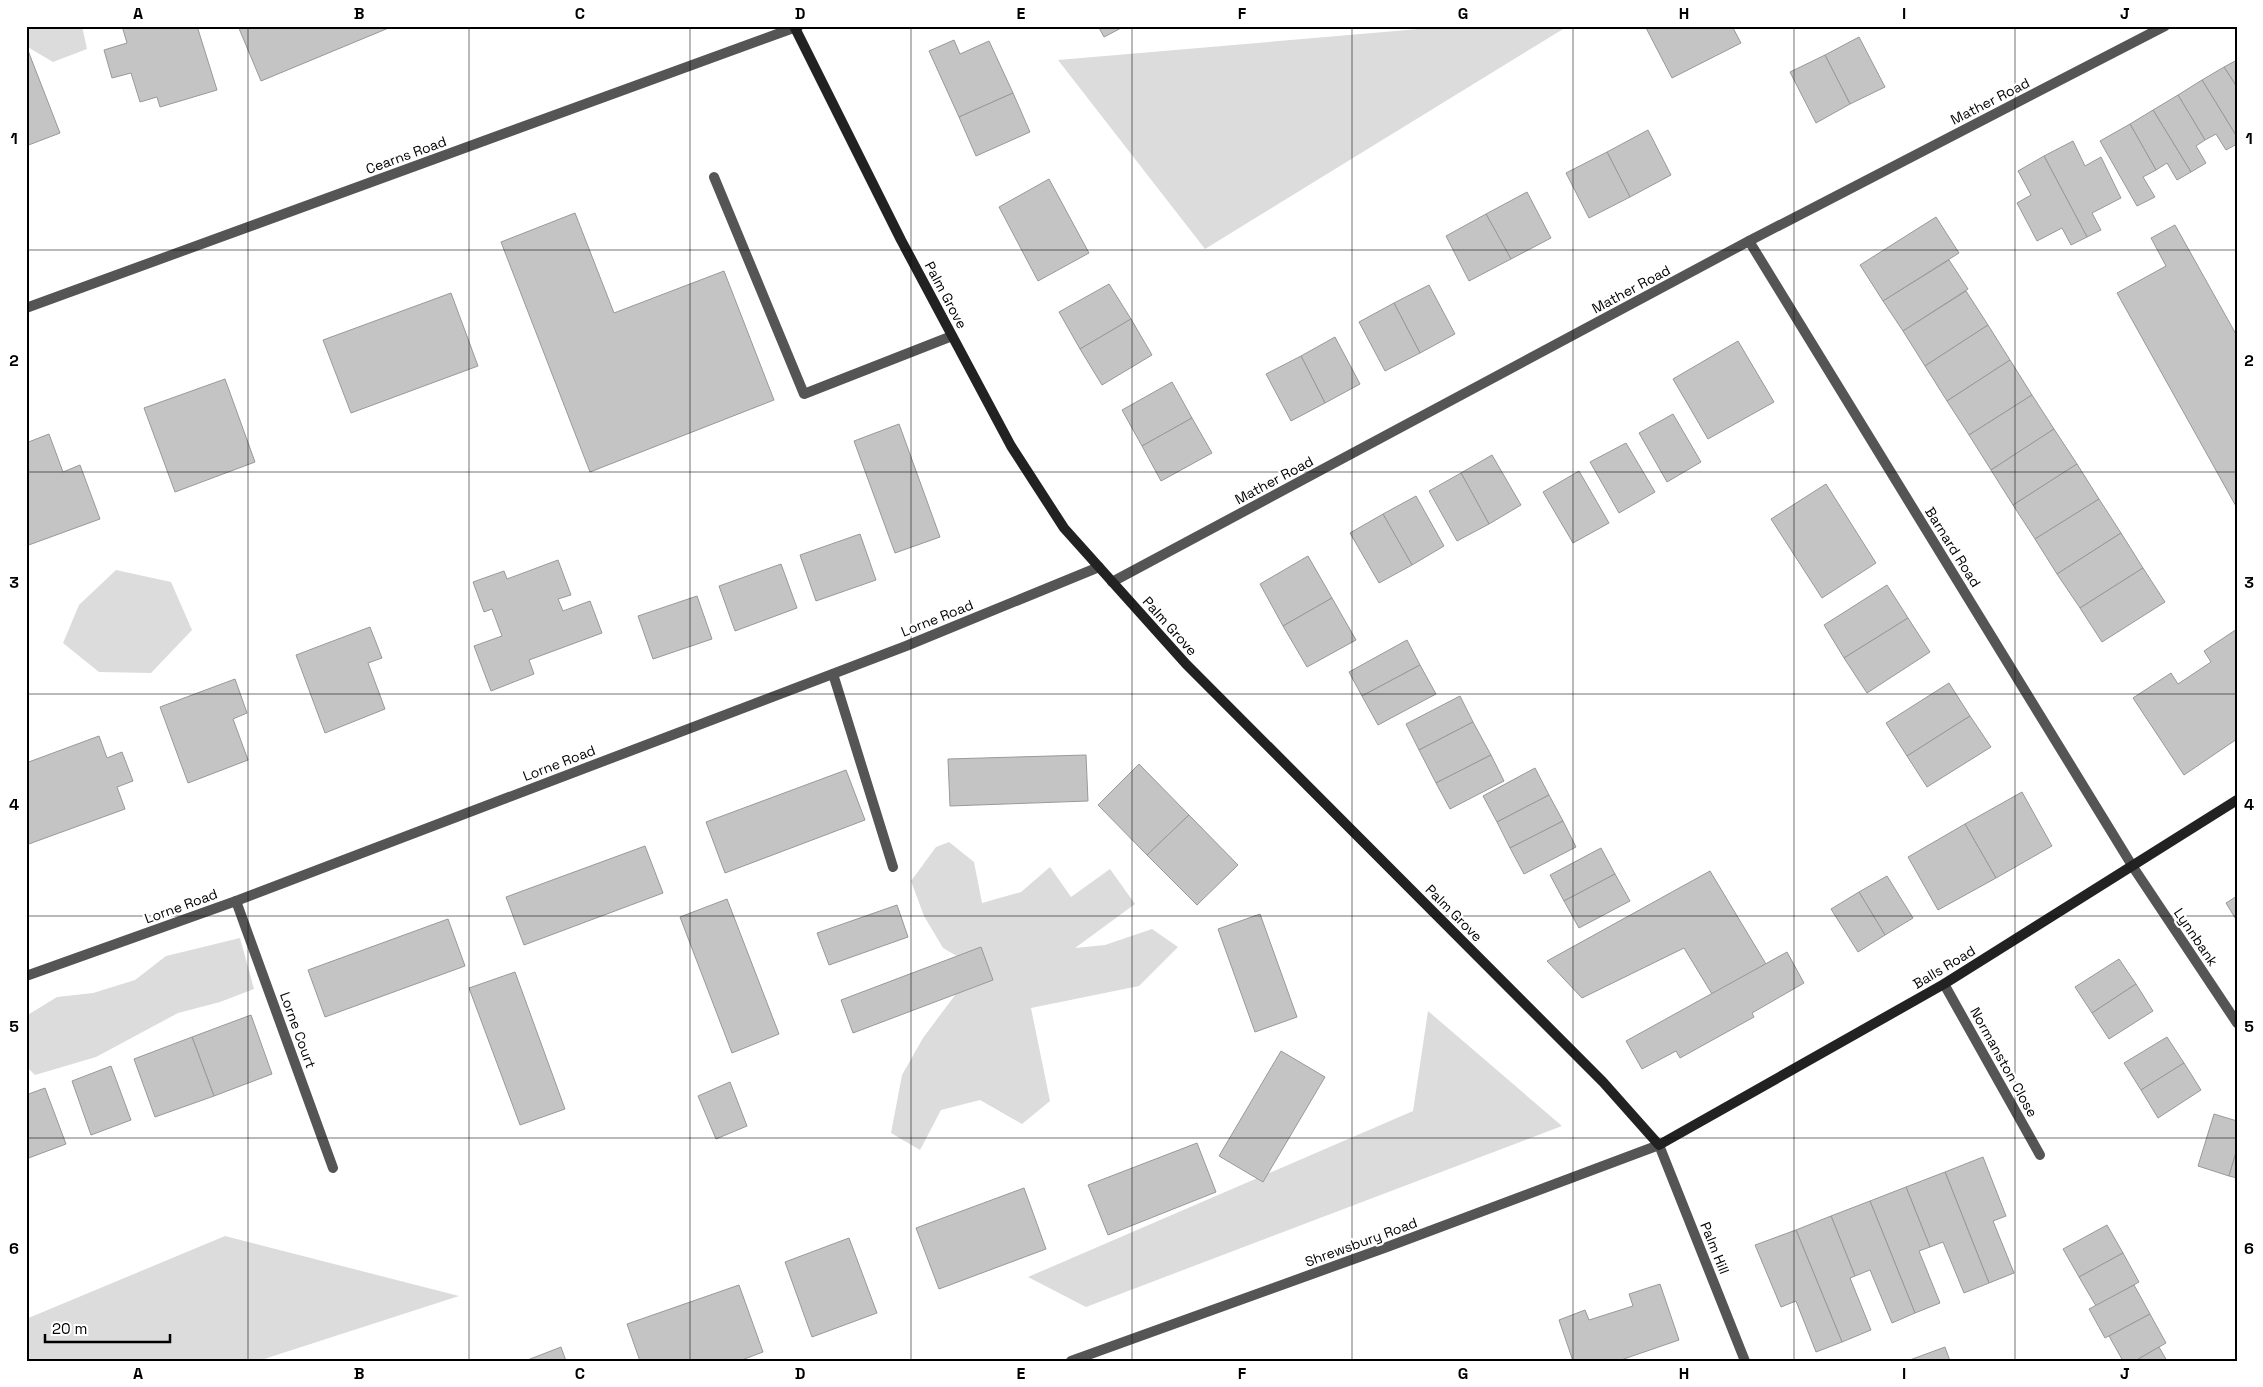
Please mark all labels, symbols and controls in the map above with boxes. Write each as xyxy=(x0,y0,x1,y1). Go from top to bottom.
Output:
text: A xyxy=(133,3,143,24)
text: B xyxy=(354,3,364,24)
text: C xyxy=(575,3,585,24)
text: D xyxy=(795,3,805,24)
text: E xyxy=(1017,3,1026,24)
text: F xyxy=(1238,3,1247,24)
text: G xyxy=(1458,3,1468,24)
text: H xyxy=(1679,3,1689,24)
text: I xyxy=(1902,3,1906,24)
text: J xyxy=(2120,3,2130,24)
street label: Mather Road xyxy=(1947,73,2033,129)
text: 1 xyxy=(10,128,18,149)
text: 1 xyxy=(2245,128,2253,149)
street label: Cearns Road xyxy=(363,132,449,178)
street label: Palm Grove xyxy=(921,258,971,332)
street label: Mather Road xyxy=(1589,261,1673,317)
text: 2 xyxy=(9,350,19,371)
text: 2 xyxy=(2244,350,2254,371)
street label: Mather Road xyxy=(1232,452,1316,508)
street label: Barnard Road xyxy=(1921,504,1985,590)
text: 3 xyxy=(9,572,19,593)
text: 3 xyxy=(2244,572,2254,593)
street label: Palm Grove xyxy=(1139,593,1201,659)
street label: Lorne Road xyxy=(898,595,976,641)
street label: Lorne Road xyxy=(520,741,598,785)
text: 4 xyxy=(9,794,19,815)
text: 4 xyxy=(2244,794,2254,815)
street label: Palm Grove xyxy=(1422,881,1486,945)
street label: Lorne Road xyxy=(142,884,220,928)
street label: Lynnbank xyxy=(2170,904,2222,970)
street label: Balls Road xyxy=(1910,941,1978,993)
street label: Lorne Court xyxy=(276,989,320,1071)
street label: Normanston Close xyxy=(1966,1004,2042,1120)
text: 5 xyxy=(9,1016,19,1037)
text: 5 xyxy=(2244,1016,2254,1037)
street label: Shrewsbury Road xyxy=(1302,1213,1420,1271)
street label: Palm Hill xyxy=(1696,1219,1734,1277)
text: 6 xyxy=(9,1238,19,1259)
text: 6 xyxy=(2244,1238,2254,1259)
scale bar xyxy=(45,1312,170,1344)
text: 20 m xyxy=(52,1319,87,1338)
text: A xyxy=(133,1363,143,1384)
text: B xyxy=(354,1363,364,1384)
text: C xyxy=(575,1363,585,1384)
text: D xyxy=(795,1363,805,1384)
text: E xyxy=(1017,1363,1026,1384)
text: F xyxy=(1238,1363,1247,1384)
text: G xyxy=(1458,1363,1468,1384)
text: H xyxy=(1679,1363,1689,1384)
text: I xyxy=(1902,1363,1906,1384)
text: J xyxy=(2120,1363,2130,1384)

